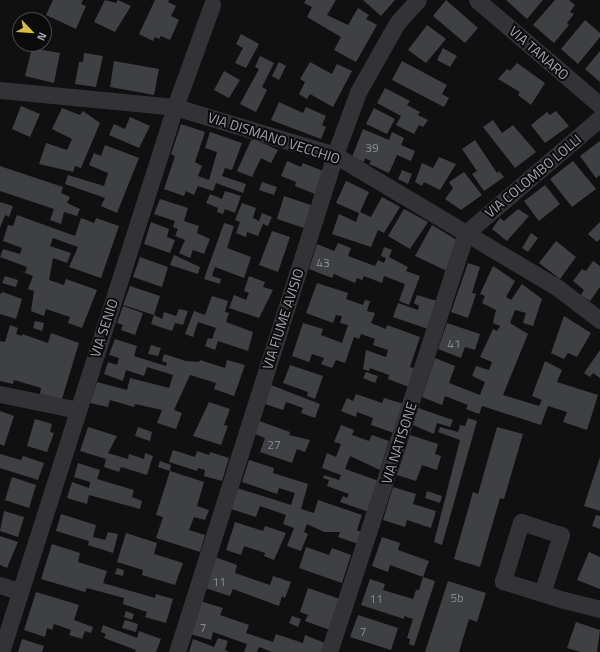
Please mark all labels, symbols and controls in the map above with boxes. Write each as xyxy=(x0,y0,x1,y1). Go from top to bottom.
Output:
north arrow xyxy=(12,12,52,52)
street label: VIA TANARO xyxy=(506,22,572,84)
text: N xyxy=(33,30,51,43)
street label: VIA DISMANO VECCHIO xyxy=(206,109,342,167)
street label: VIA COLOMBO LOLLI xyxy=(481,131,585,221)
house number: 39 xyxy=(365,141,379,155)
house number: 43 xyxy=(316,256,330,270)
street label: VIA FIUME AVISIO xyxy=(259,266,307,372)
street label: VIA SENIO xyxy=(87,297,121,359)
house number: 41 xyxy=(447,337,461,351)
street label: VIA NATISONE xyxy=(378,400,420,486)
house number: 27 xyxy=(267,438,281,452)
house number: 11 xyxy=(212,575,226,589)
house number: 5b xyxy=(450,591,464,605)
house number: 11 xyxy=(369,592,383,606)
house number: 7 xyxy=(200,621,206,635)
house number: 7 xyxy=(360,625,366,639)

